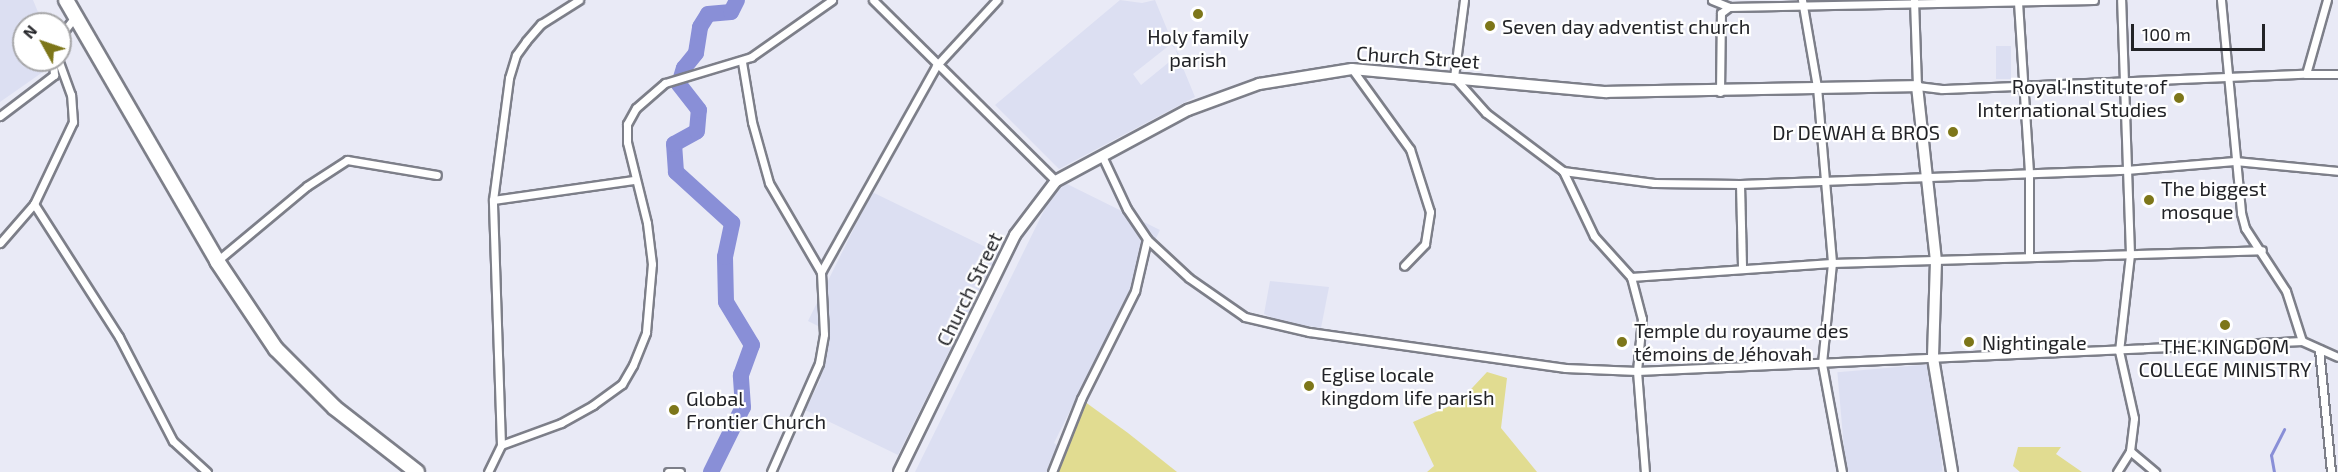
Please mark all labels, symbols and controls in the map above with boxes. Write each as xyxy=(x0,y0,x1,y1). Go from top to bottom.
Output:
marker: Holy family parish xyxy=(1191,7,1205,21)
north arrow xyxy=(12,12,72,72)
scale bar xyxy=(2134,12,2268,50)
place label: Seven day adventist church xyxy=(1502,14,1751,38)
marker: Seven day adventist church xyxy=(1483,19,1497,33)
text: N xyxy=(18,21,40,42)
text: 100 m xyxy=(2142,23,2191,45)
place label: Holy family parish xyxy=(1147,24,1249,71)
street label: Church Street xyxy=(1356,41,1480,73)
place label: Royal Institute of International Studies xyxy=(1977,74,2167,121)
marker: Royal Institute of International Studies xyxy=(2172,91,2186,105)
place label: Dr DEWAH & BROS xyxy=(1772,120,1940,144)
marker: Dr DEWAH & BROS xyxy=(1944,123,1962,141)
place label: The biggest mosque xyxy=(2161,176,2267,223)
marker: The biggest mosque xyxy=(2142,193,2156,207)
street label: Church Street xyxy=(931,228,1007,350)
place label: Temple du royaume des témoins de Jéhovah xyxy=(1634,318,1849,365)
marker: THE KINGDOM COLLEGE MINISTRY xyxy=(2218,318,2232,332)
place label: Nightingale xyxy=(1982,330,2087,354)
marker: Nightingale xyxy=(1960,333,1978,351)
place label: THE KINGDOM COLLEGE MINISTRY xyxy=(2139,334,2311,381)
marker: Temple du royaume des témoins de Jéhovah xyxy=(1615,335,1629,349)
place label: Eglise locale kingdom life parish xyxy=(1321,362,1495,409)
marker: Eglise locale kingdom life parish xyxy=(1302,379,1316,393)
place label: Global Frontier Church xyxy=(686,386,827,433)
marker: Global Frontier Church xyxy=(667,403,681,417)

